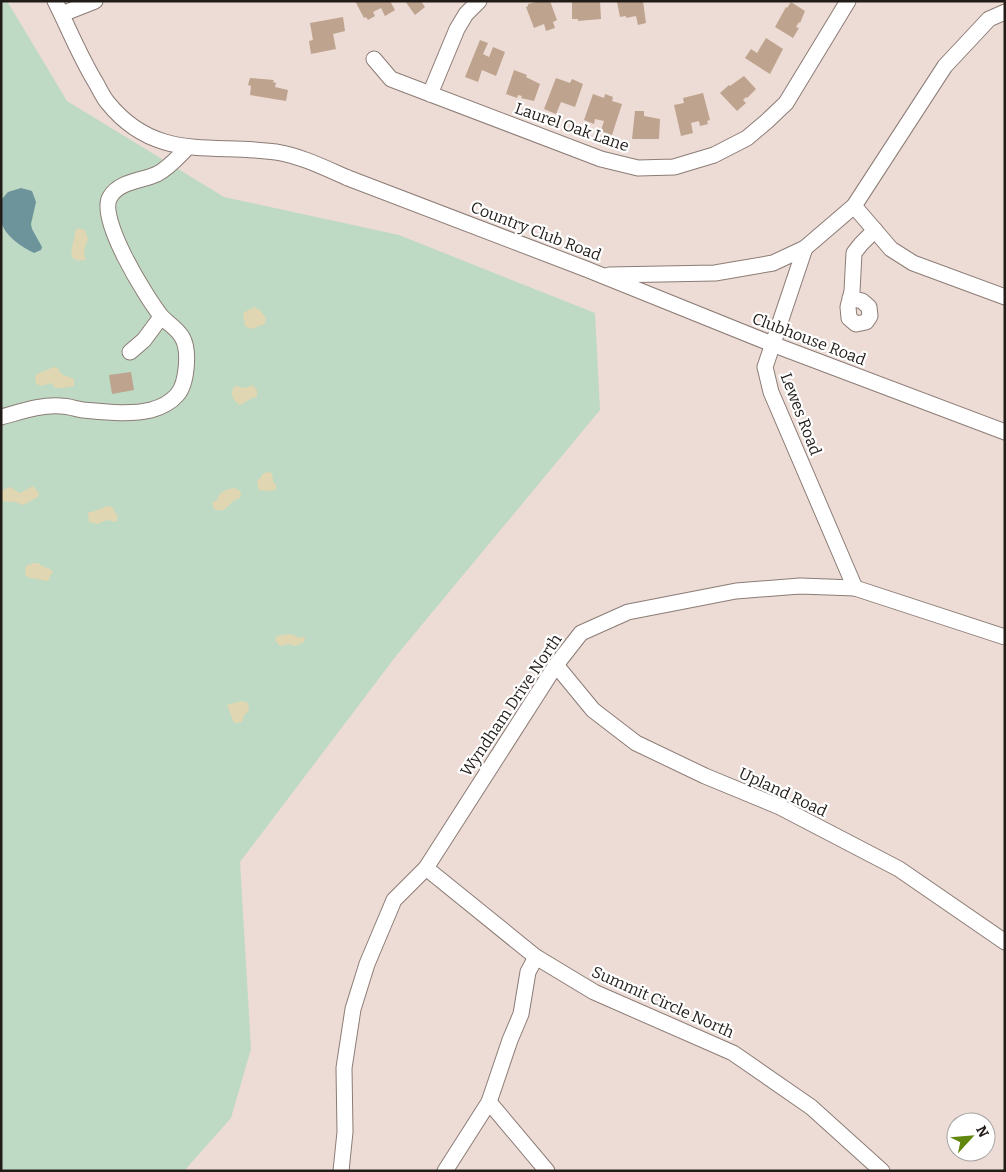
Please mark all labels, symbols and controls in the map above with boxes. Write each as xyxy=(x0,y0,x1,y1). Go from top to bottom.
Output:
street label: Laurel Oak Lane xyxy=(512,99,632,155)
street label: Country Club Road xyxy=(468,197,604,265)
street label: Clubhouse Road xyxy=(750,309,869,370)
street label: Lewes Road xyxy=(777,370,826,458)
street label: Wyndham Drive North xyxy=(456,630,566,780)
street label: Upland Road xyxy=(736,763,831,821)
street label: Summit Circle North xyxy=(589,962,737,1042)
north arrow xyxy=(946,1112,996,1162)
text: N xyxy=(972,1123,992,1140)

